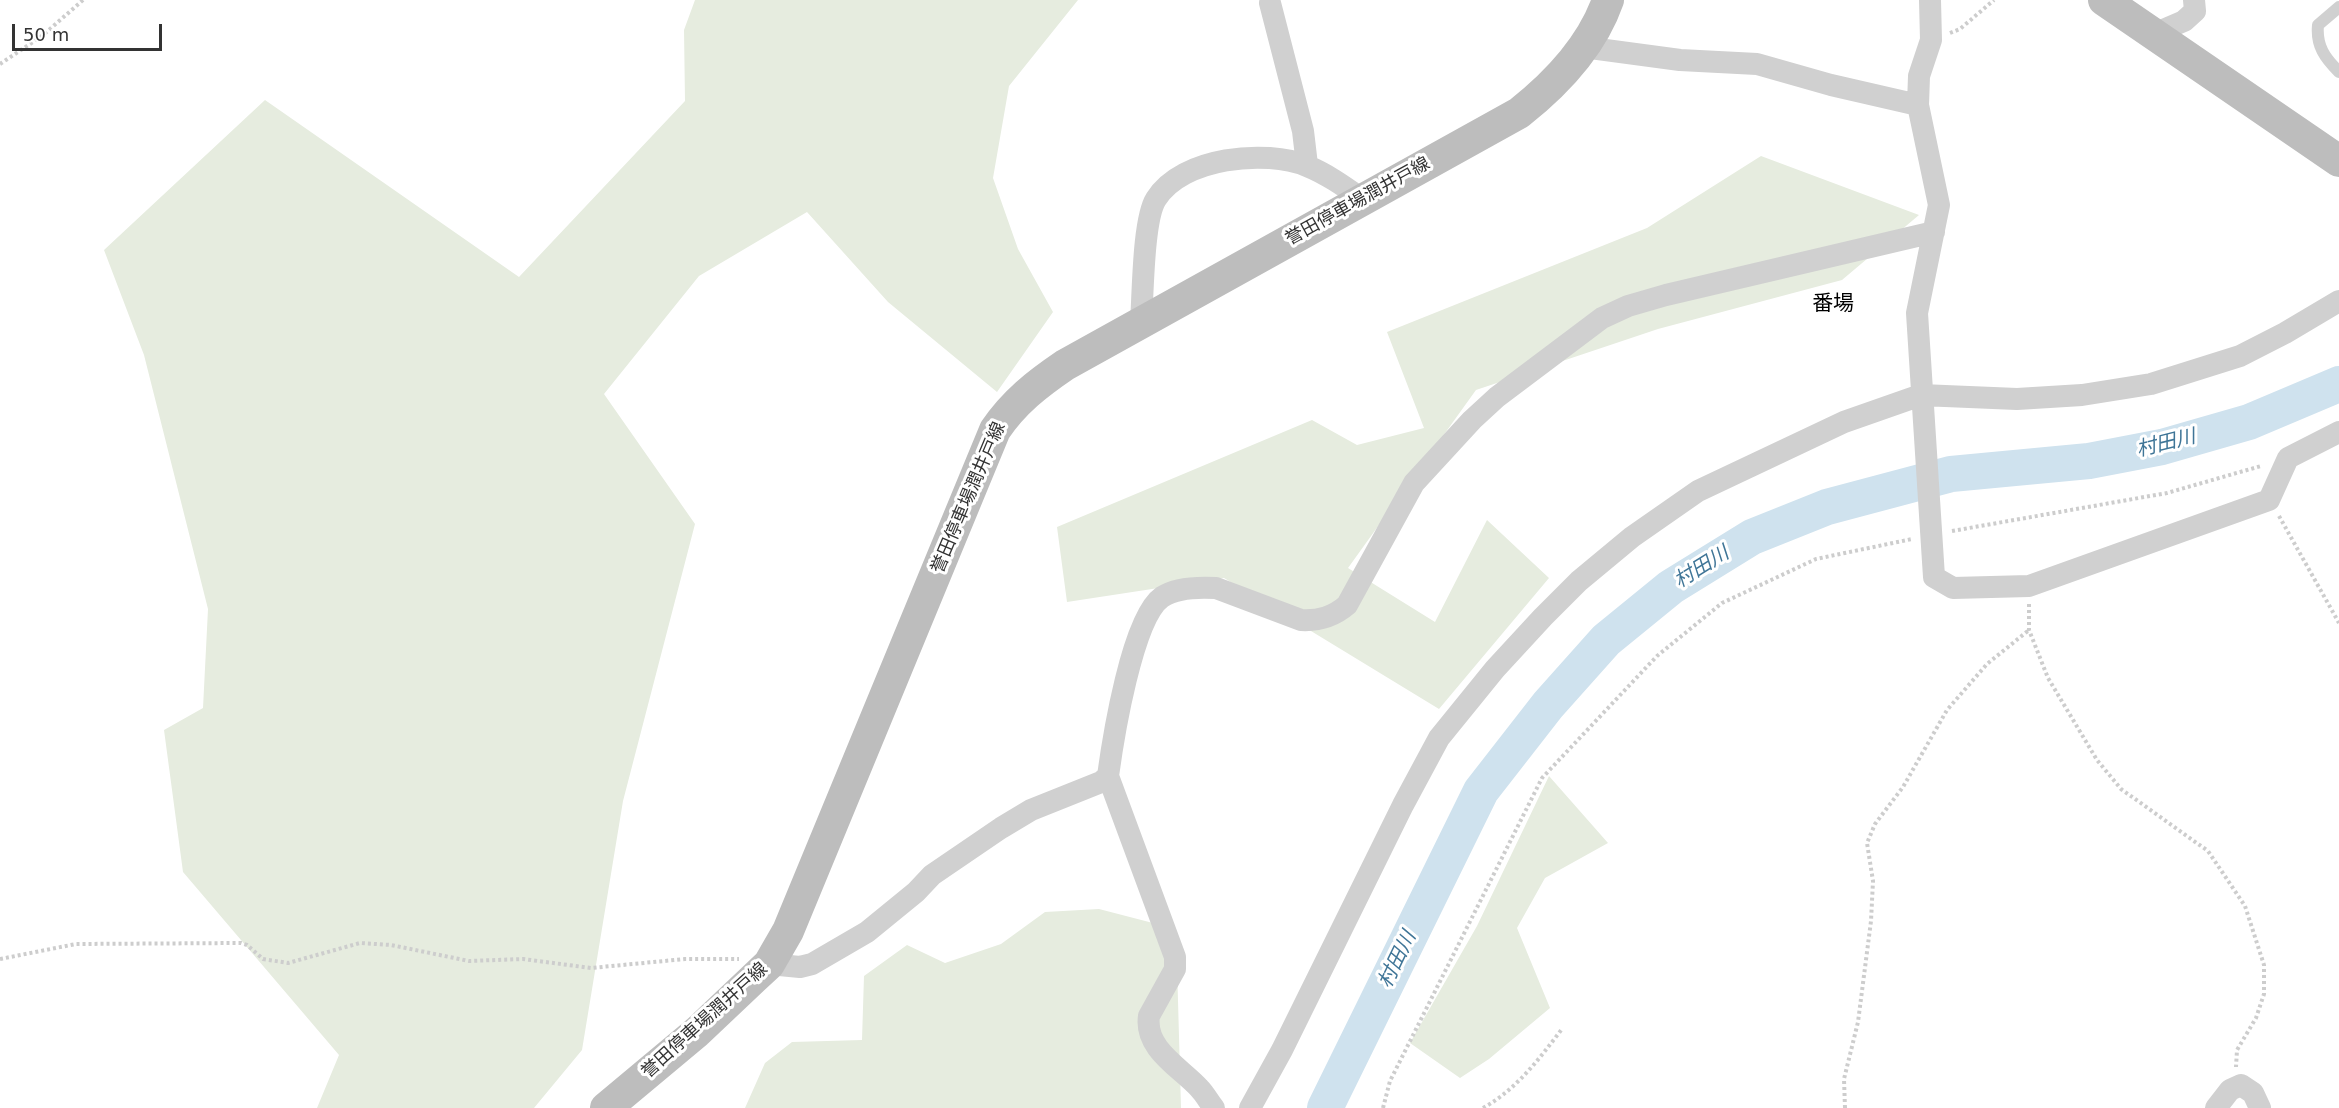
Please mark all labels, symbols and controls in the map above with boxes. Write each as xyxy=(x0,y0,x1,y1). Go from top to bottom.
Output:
scale bar xyxy=(15,12,165,50)
text: 50 m xyxy=(23,24,69,45)
street label: 誉田停車場潤井戸線 xyxy=(1282,153,1434,251)
district label: 番場 xyxy=(1812,292,1854,318)
street label: 誉田停車場潤井戸線 xyxy=(927,419,1011,577)
water label: 村田川 xyxy=(2134,425,2198,463)
water label: 村田川 xyxy=(1670,542,1734,594)
water label: 村田川 xyxy=(1374,928,1422,992)
street label: 誉田停車場潤井戸線 xyxy=(638,959,772,1083)

